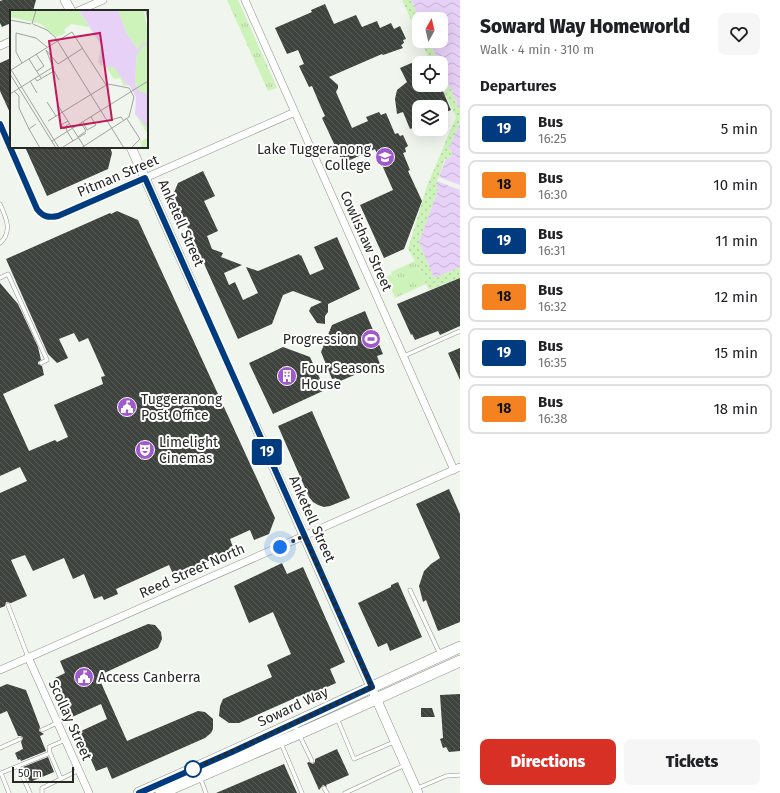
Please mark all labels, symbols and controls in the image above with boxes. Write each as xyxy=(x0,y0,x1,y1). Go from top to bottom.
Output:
inset map xyxy=(10,10,148,148)
north arrow xyxy=(412,12,448,48)
map controls xyxy=(412,12,448,136)
button: heart xyxy=(718,13,760,55)
text: Soward Way Homeworld xyxy=(480,15,690,38)
text: Walk · 4 min · 310 m xyxy=(480,42,594,57)
button: locate xyxy=(412,56,448,92)
text: Departures xyxy=(480,77,557,95)
button: layers xyxy=(412,100,448,136)
text: Bus xyxy=(538,113,563,131)
text: 19 xyxy=(497,120,511,137)
text: 5 min xyxy=(721,120,758,138)
text: 16:25 xyxy=(538,131,567,146)
place label: Lake Tuggeranong College xyxy=(257,141,372,174)
school or university icon: Lake Tuggeranong College xyxy=(374,146,396,168)
street label: Pitman Street xyxy=(75,151,162,201)
text: Bus xyxy=(538,169,563,187)
text: 18 xyxy=(497,176,511,193)
text: 10 min xyxy=(713,176,758,194)
street label: Anketell Street xyxy=(154,177,208,270)
text: 16:30 xyxy=(538,187,568,202)
street label: Cowlishaw Street xyxy=(336,188,396,295)
text: Bus xyxy=(538,225,563,243)
text: 19 xyxy=(497,232,511,249)
text: 11 min xyxy=(715,232,758,250)
text: 16:31 xyxy=(538,243,566,258)
text: Bus xyxy=(538,281,563,299)
text: 18 xyxy=(497,288,511,305)
text: 12 min xyxy=(714,288,758,306)
text: 16:32 xyxy=(538,299,567,314)
sports icon: Progression xyxy=(360,328,382,350)
place label: Progression xyxy=(283,331,357,348)
text: Bus xyxy=(538,337,563,355)
text: 19 xyxy=(497,344,511,361)
text: 15 min xyxy=(714,344,758,362)
text: 16:35 xyxy=(538,355,567,370)
place label: Four Seasons House xyxy=(301,360,385,393)
building icon: Four Seasons House xyxy=(276,365,298,387)
place label: Tuggeranong Post Office xyxy=(141,391,223,424)
text: Bus xyxy=(538,393,563,411)
public building icon: Tuggeranong Post Office xyxy=(116,396,138,418)
text: 18 xyxy=(497,400,511,417)
text: 18 min xyxy=(713,400,758,418)
text: 16:38 xyxy=(538,411,567,426)
place label: Limelight Cinemas xyxy=(159,434,219,467)
theatre icon: Limelight Cinemas xyxy=(134,439,156,461)
line badge: 19 xyxy=(249,439,285,465)
text: 19 xyxy=(260,443,274,460)
street label: Anketell Street xyxy=(285,473,339,566)
your location xyxy=(270,537,290,557)
street label: Reed Street North xyxy=(137,540,247,602)
public building icon: Access Canberra xyxy=(73,666,95,688)
place label: Access Canberra xyxy=(98,669,201,686)
street label: Scollay Street xyxy=(45,677,96,764)
street label: Soward Way xyxy=(255,683,331,731)
button: Directions xyxy=(480,739,616,785)
button: Tickets xyxy=(624,739,760,785)
unlabelled marker xyxy=(184,760,202,778)
scale bar xyxy=(12,765,74,784)
text: 50 m xyxy=(18,767,42,780)

